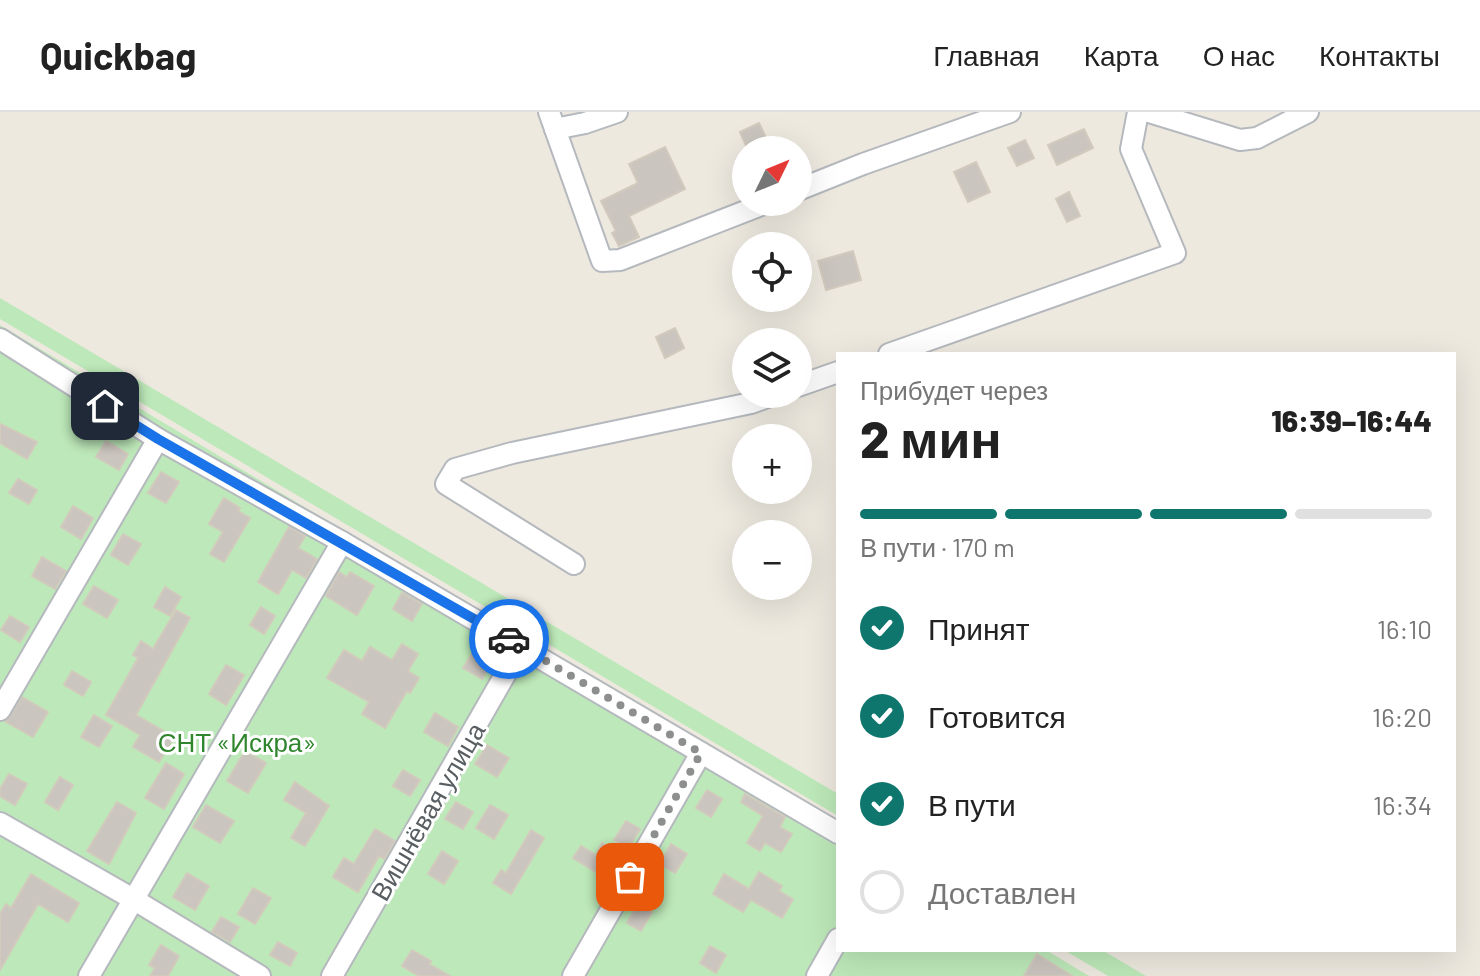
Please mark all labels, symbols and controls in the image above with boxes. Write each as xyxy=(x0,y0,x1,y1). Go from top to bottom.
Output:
text: Quickbag xyxy=(40,32,196,78)
text: Главная xyxy=(933,38,1040,72)
text: Карта xyxy=(1084,38,1159,72)
text: О нас xyxy=(1203,38,1275,72)
text: Контакты xyxy=(1319,38,1440,72)
north arrow xyxy=(732,136,812,216)
map controls xyxy=(732,136,812,600)
button: locate xyxy=(732,232,812,312)
button: layers xyxy=(732,328,812,408)
pin xyxy=(71,372,139,440)
text: Прибудет через xyxy=(860,374,1048,405)
icon: home xyxy=(83,384,127,428)
text: 16:39–16:44 xyxy=(1271,402,1432,438)
text: 2 мин xyxy=(860,406,1002,468)
button: + xyxy=(732,424,812,504)
button: − xyxy=(732,520,812,600)
text: В пути · 170 m xyxy=(860,531,1015,562)
courier xyxy=(469,599,549,679)
icon: check xyxy=(860,606,904,650)
text: Принят xyxy=(928,610,1030,646)
text: 16:10 xyxy=(1377,613,1432,644)
icon: car xyxy=(487,617,531,661)
icon: check xyxy=(860,694,904,738)
text: Готовится xyxy=(928,698,1066,734)
text: 16:20 xyxy=(1372,701,1432,732)
street label: Вишнёвая улица xyxy=(364,716,491,905)
park label: СНТ «Искра» xyxy=(158,726,316,757)
icon: check xyxy=(860,782,904,826)
text: В пути xyxy=(928,786,1016,822)
text: 16:34 xyxy=(1373,789,1432,820)
pin xyxy=(596,843,664,911)
icon: bag xyxy=(608,855,652,899)
text: Доставлен xyxy=(928,874,1076,910)

